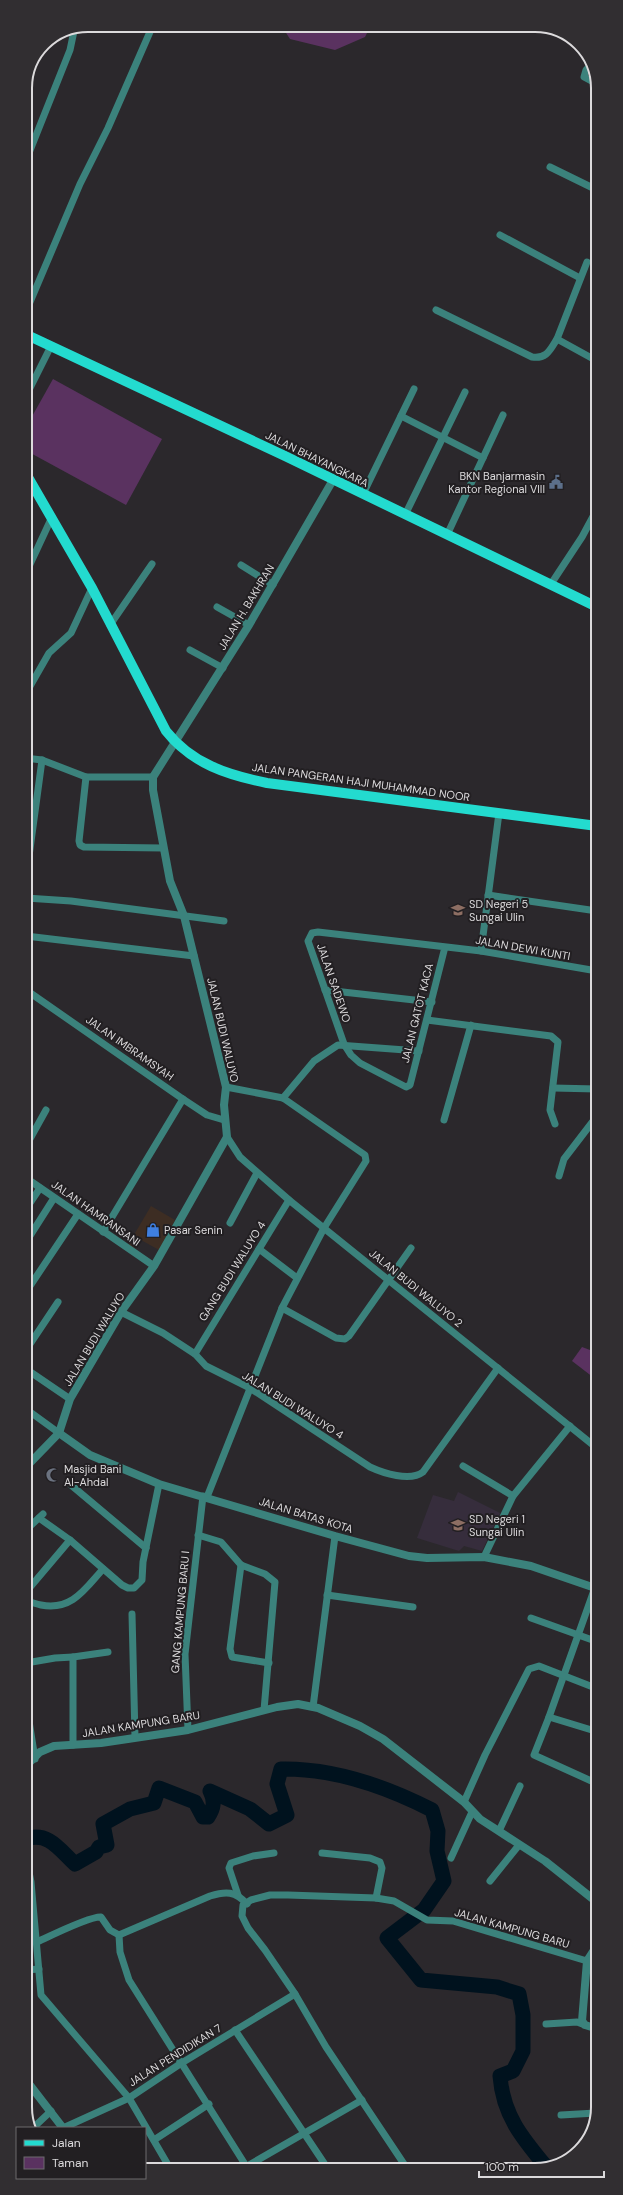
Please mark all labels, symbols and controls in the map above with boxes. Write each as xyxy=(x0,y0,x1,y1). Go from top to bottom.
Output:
street label: JALAN BHAYANGKARA xyxy=(263,428,371,490)
place label: BKN Banjarmasin Kantor Regional VIII xyxy=(448,469,545,496)
public building icon: BKN Banjarmasin Kantor Regional VIII xyxy=(548,474,564,490)
street label: JALAN H. BAKHRAN xyxy=(215,561,277,653)
street label: JALAN PANGERAN HAJI MUHAMMAD NOOR xyxy=(251,760,471,804)
place label: SD Negeri 5 Sungai Ulin xyxy=(469,897,528,924)
school or university icon: SD Negeri 5 Sungai Ulin xyxy=(450,902,466,918)
street label: JALAN DEWI KUNTI xyxy=(474,933,572,963)
street label: JALAN SADEWO xyxy=(314,942,354,1024)
street label: JALAN GATOT KACA xyxy=(398,962,436,1064)
street label: JALAN BUDI WALUYO xyxy=(204,976,242,1084)
street label: JALAN IMBRAMSYAH xyxy=(83,1012,177,1084)
street label: JALAN HAMRANSANI xyxy=(49,1177,143,1249)
street label: GANG BUDI WALUYO 4 xyxy=(196,1218,269,1324)
shop icon: Pasar Senin xyxy=(145,1222,161,1238)
place label: Pasar Senin xyxy=(164,1223,223,1237)
street label: JALAN BUDI WALUYO 2 xyxy=(366,1246,466,1330)
street label: JALAN BUDI WALUYO xyxy=(60,1289,128,1389)
street label: JALAN BUDI WALUYO 4 xyxy=(240,1368,347,1442)
place label: Masjid Bani Al-Ahdal xyxy=(64,1462,121,1489)
mosque icon: Masjid Bani Al-Ahdal xyxy=(45,1467,61,1483)
street label: JALAN BATAS KOTA xyxy=(257,1494,355,1536)
place label: SD Negeri 1 Sungai Ulin xyxy=(469,1512,525,1539)
school or university icon: SD Negeri 1 Sungai Ulin xyxy=(450,1517,466,1533)
street label: GANG KAMPUNG BARU I xyxy=(168,1550,192,1674)
street label: JALAN KAMPUNG BARU xyxy=(81,1708,201,1740)
street label: JALAN KAMPUNG BARU xyxy=(453,1905,571,1951)
street label: JALAN PENDIDIKAN 7 xyxy=(126,2021,224,2089)
legend xyxy=(16,2127,146,2179)
text: Jalan xyxy=(52,2135,81,2151)
scale bar xyxy=(479,2153,604,2179)
text: Taman xyxy=(52,2155,89,2171)
text: 100 m xyxy=(485,2159,519,2175)

